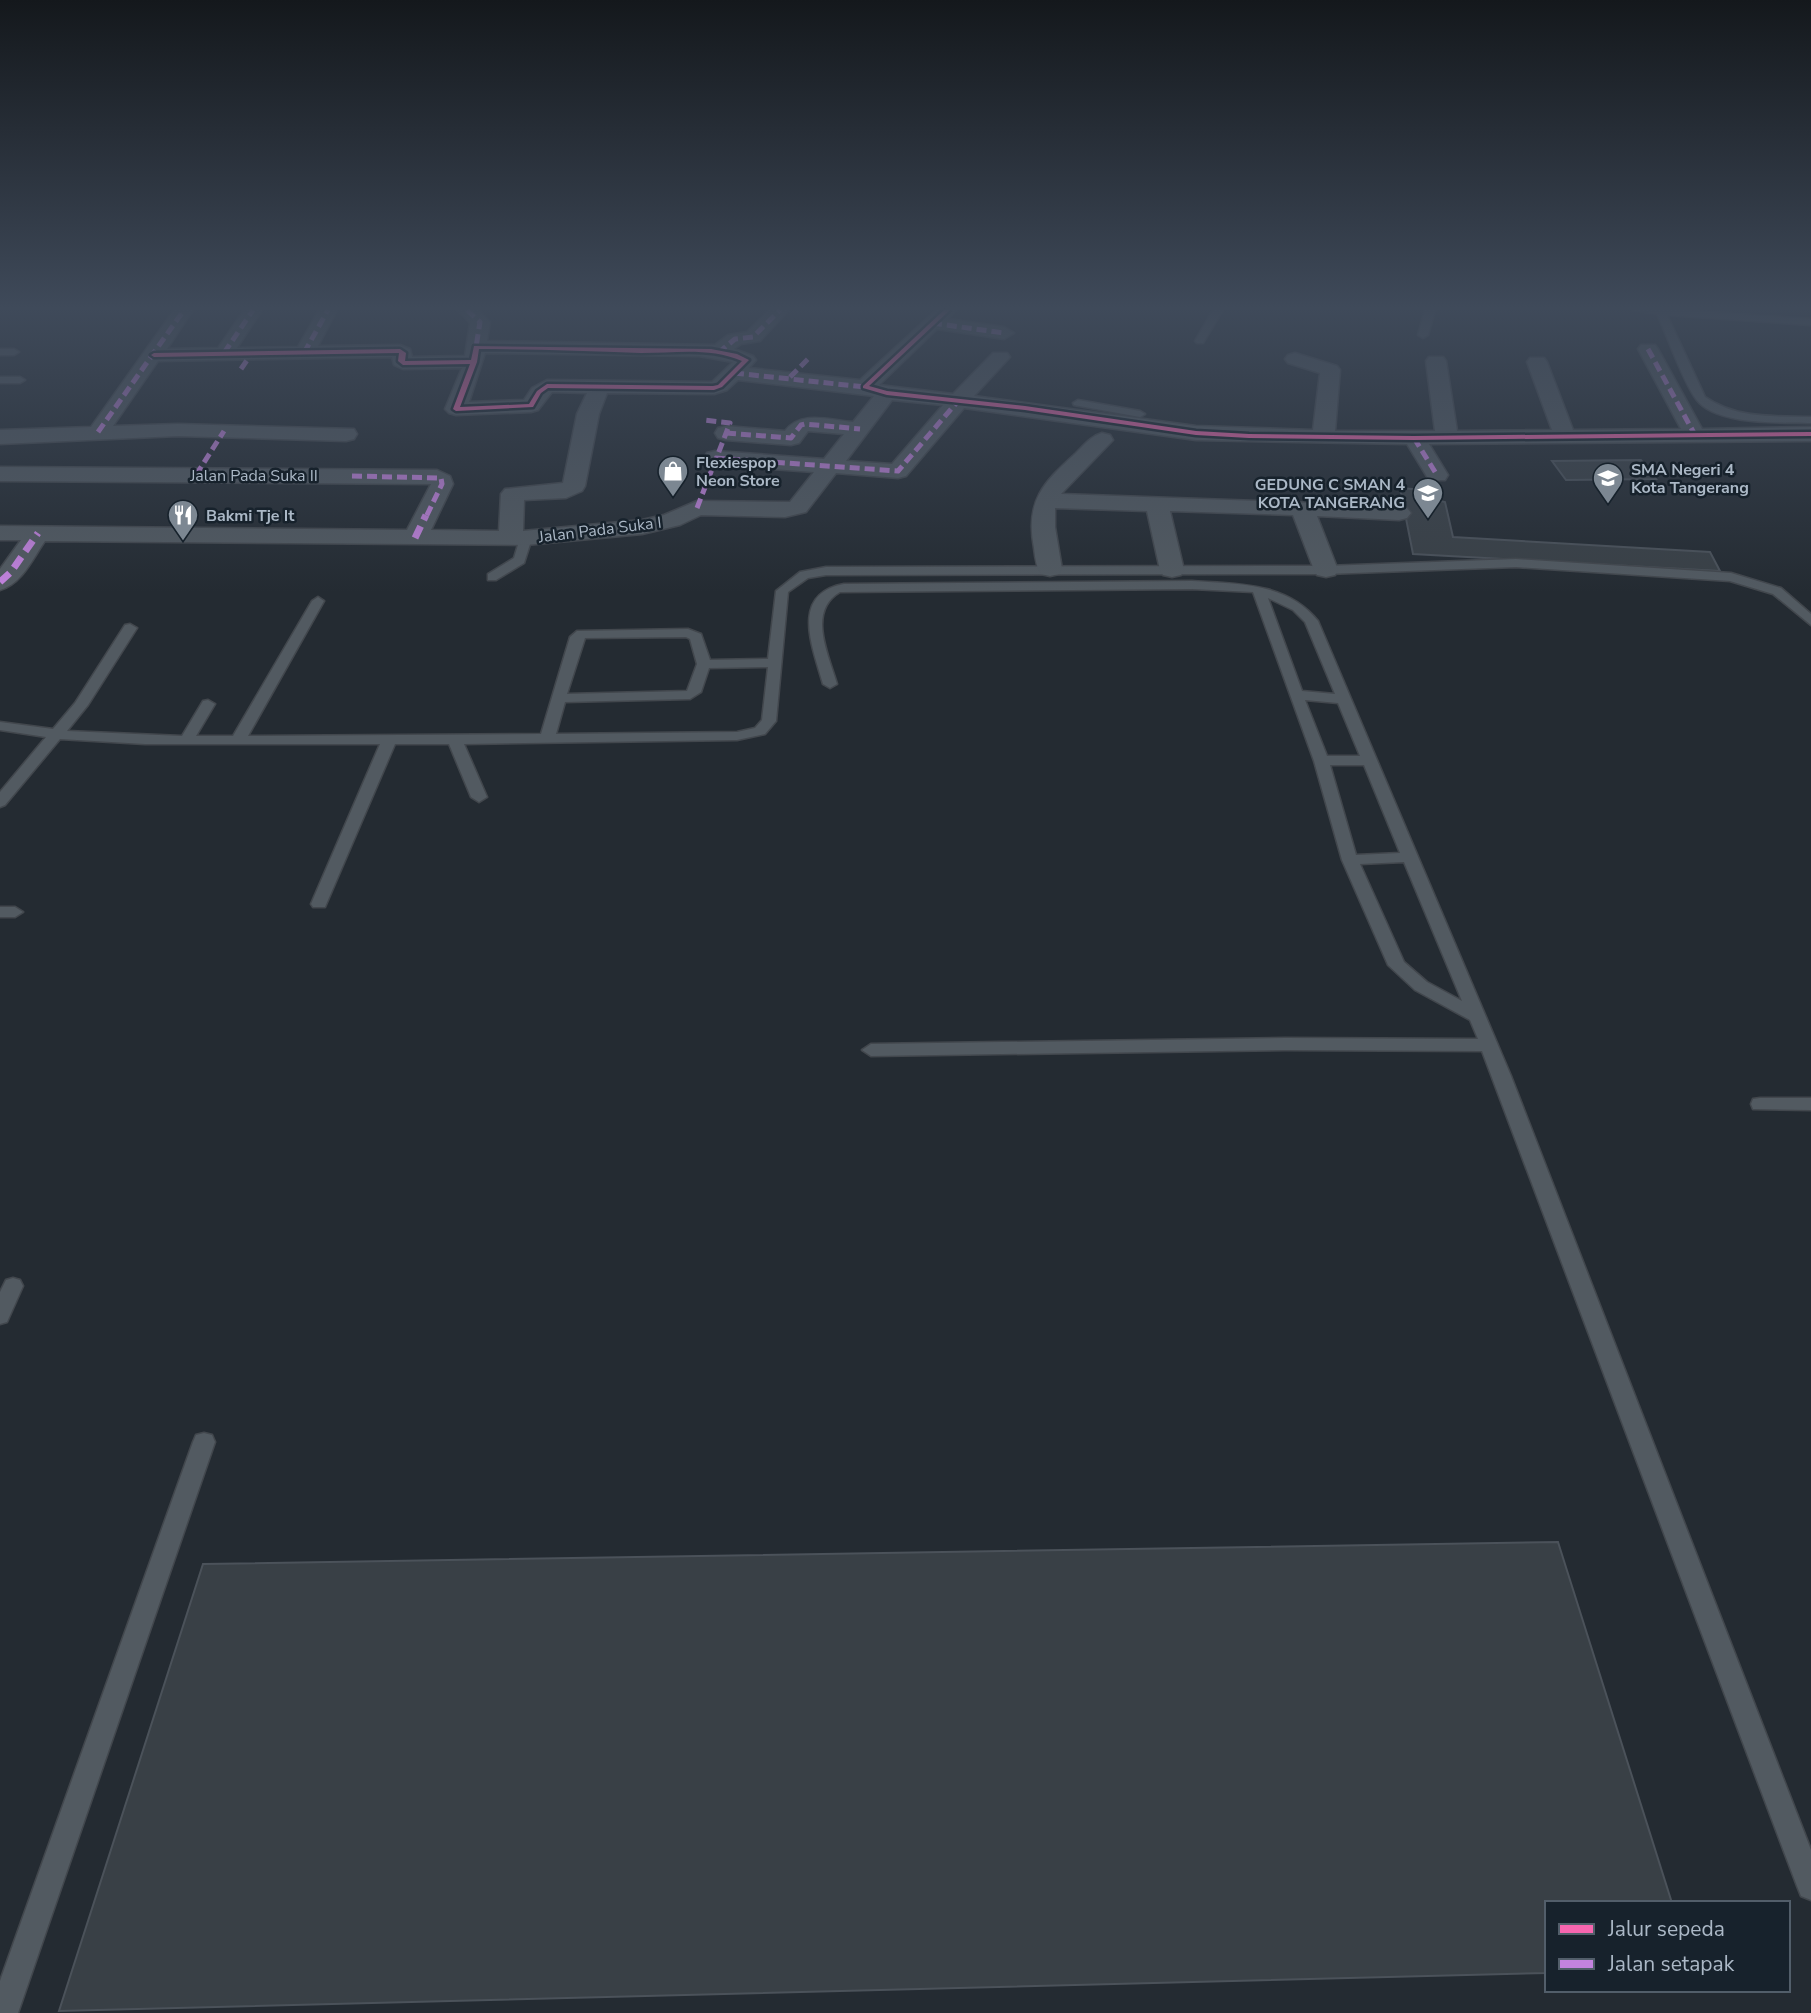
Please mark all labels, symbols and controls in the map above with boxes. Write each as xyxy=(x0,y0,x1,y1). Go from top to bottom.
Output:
place label: Flexiespop Neon Store xyxy=(696,452,780,492)
shop icon: Flexiespop Neon Store xyxy=(656,454,690,498)
place label: SMA Negeri 4 Kota Tangerang xyxy=(1631,459,1749,499)
school or university icon: SMA Negeri 4 Kota Tangerang xyxy=(1591,461,1625,505)
street label: Jalan Pada Suka II xyxy=(189,465,318,487)
place label: GEDUNG C SMAN 4 KOTA TANGERANG xyxy=(1255,474,1405,514)
school or university icon: GEDUNG C SMAN 4 KOTA TANGERANG xyxy=(1411,476,1445,520)
restaurant icon: Bakmi Tje It xyxy=(166,498,200,542)
place label: Bakmi Tje It xyxy=(206,505,295,527)
street label: Jalan Pada Suka I xyxy=(536,512,663,549)
legend xyxy=(1545,1901,1790,1992)
text: Jalur sepeda xyxy=(1607,1915,1725,1943)
text: Jalan setapak xyxy=(1607,1950,1735,1978)

